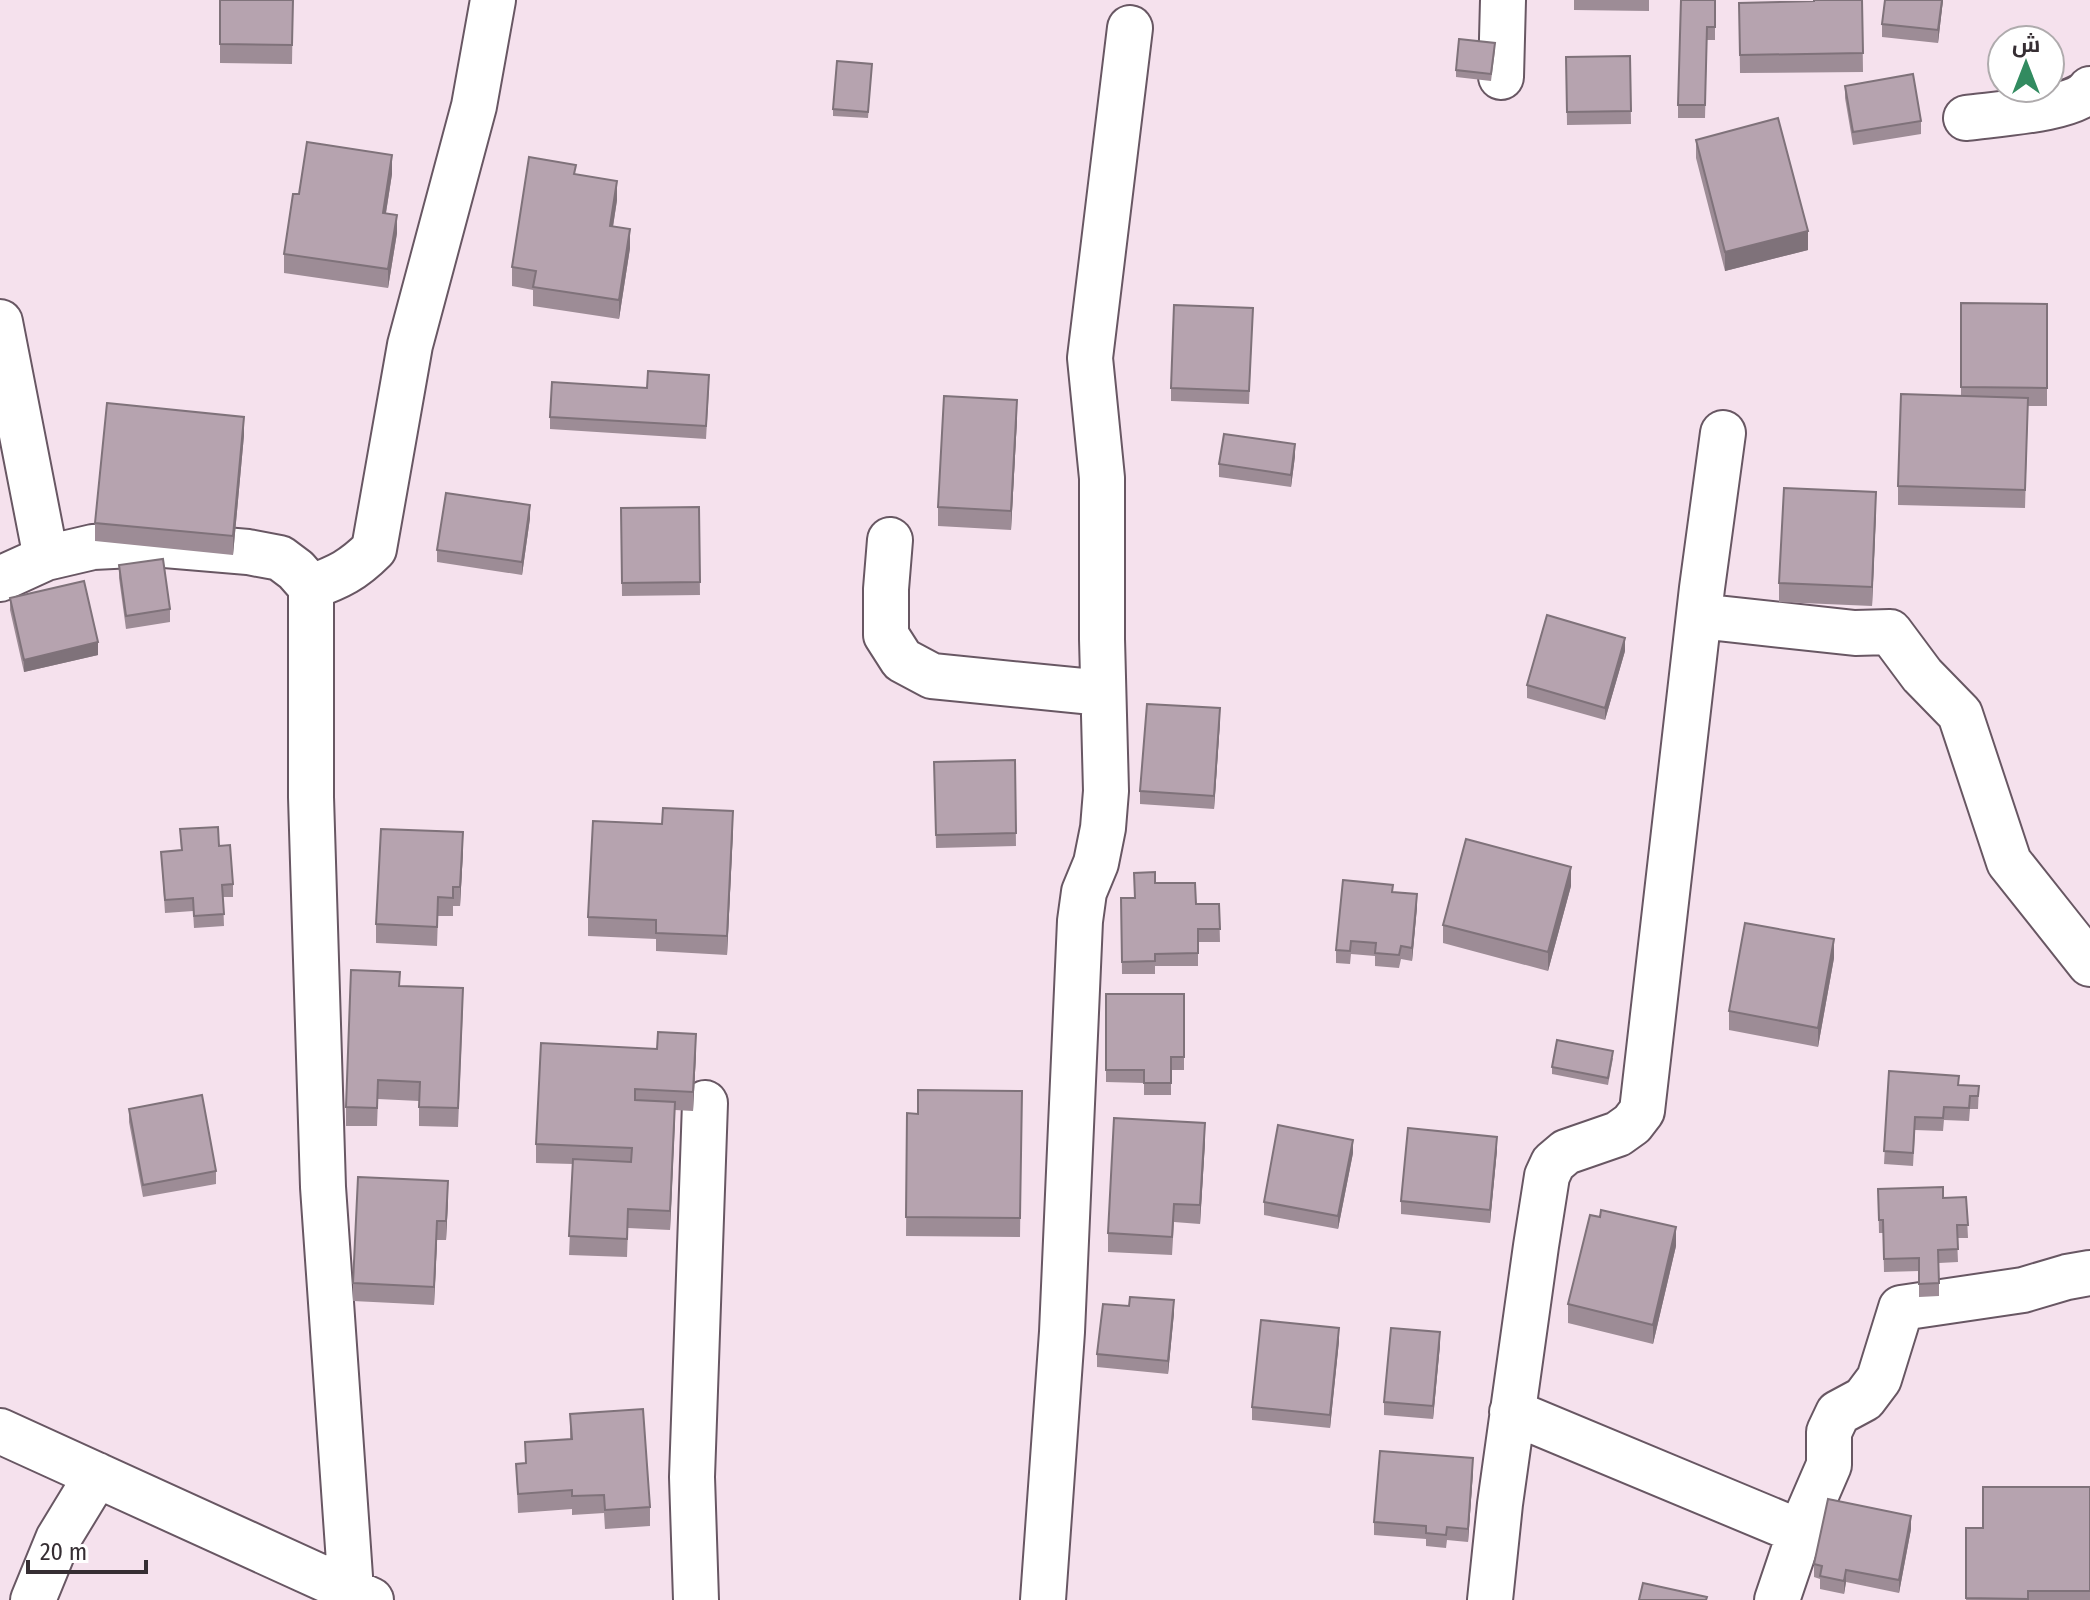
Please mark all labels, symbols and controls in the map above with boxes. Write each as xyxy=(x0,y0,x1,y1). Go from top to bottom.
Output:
north arrow xyxy=(1986,24,2066,104)
text: ش xyxy=(2012,31,2040,58)
scale bar xyxy=(28,1524,146,1574)
text: 20 m xyxy=(40,1538,87,1566)

